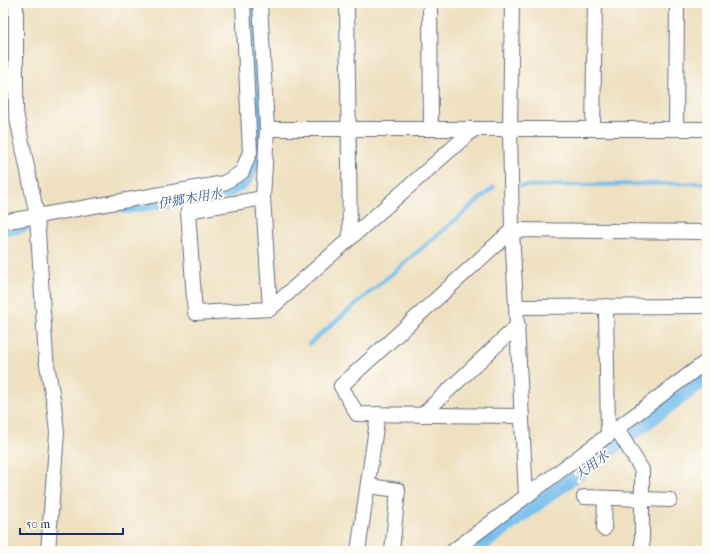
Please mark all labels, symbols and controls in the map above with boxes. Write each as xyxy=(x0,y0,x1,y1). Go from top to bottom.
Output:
water label: 伊郷木用水 xyxy=(157,185,225,212)
water label: 大用水 xyxy=(571,446,613,483)
scale bar xyxy=(20,510,123,536)
text: 50 m xyxy=(26,517,50,531)

